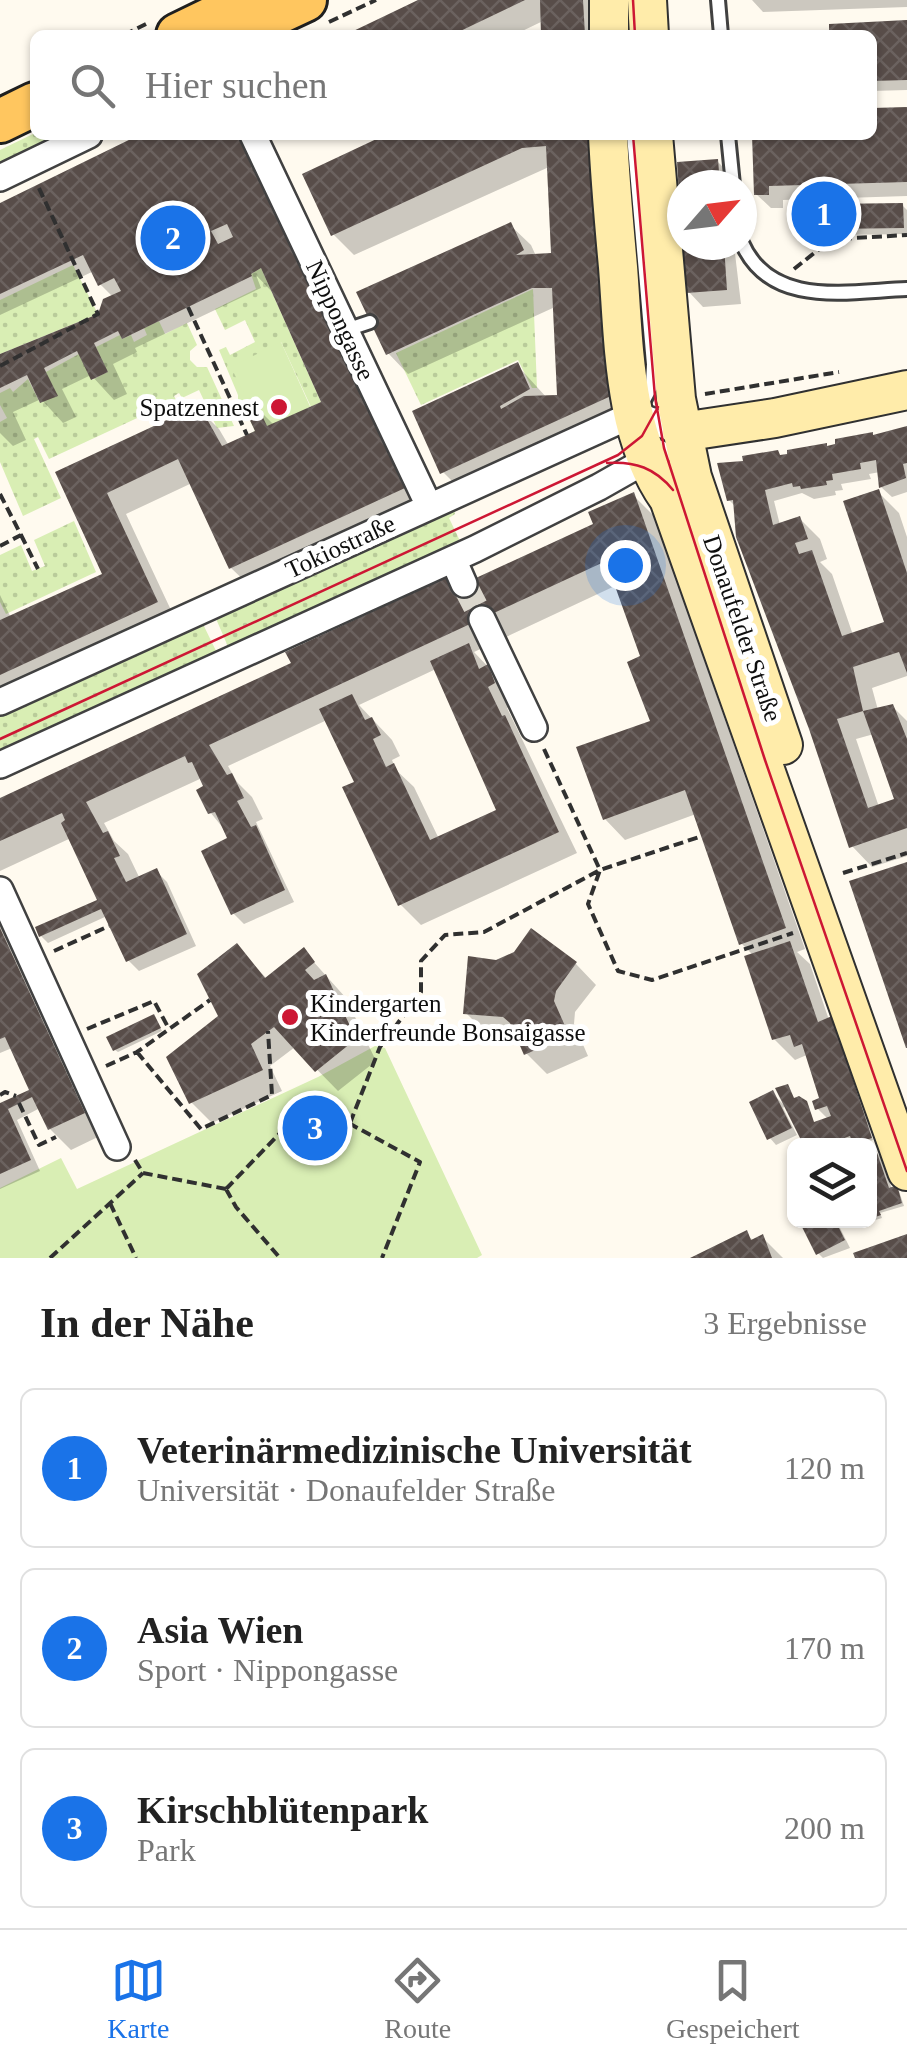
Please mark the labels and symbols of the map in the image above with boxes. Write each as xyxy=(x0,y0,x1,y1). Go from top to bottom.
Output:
north arrow xyxy=(667,170,757,260)
pin: 1 xyxy=(792,176,856,252)
pin: 2 xyxy=(140,200,206,276)
street label: Nippongasse xyxy=(301,256,380,384)
place label: Spatzennest xyxy=(140,394,259,421)
marker: Spatzennest xyxy=(268,396,290,418)
street label: Tokiostraße xyxy=(281,509,399,584)
street label: Donaufelder Straße xyxy=(698,532,787,725)
your location xyxy=(600,540,651,591)
place label: Kindergarten Kinderfreunde Bonsaigasse xyxy=(310,990,586,1046)
marker: Kindergarten Kinderfreunde Bonsaigasse xyxy=(279,1006,301,1028)
pin: 3 xyxy=(282,1090,348,1166)

